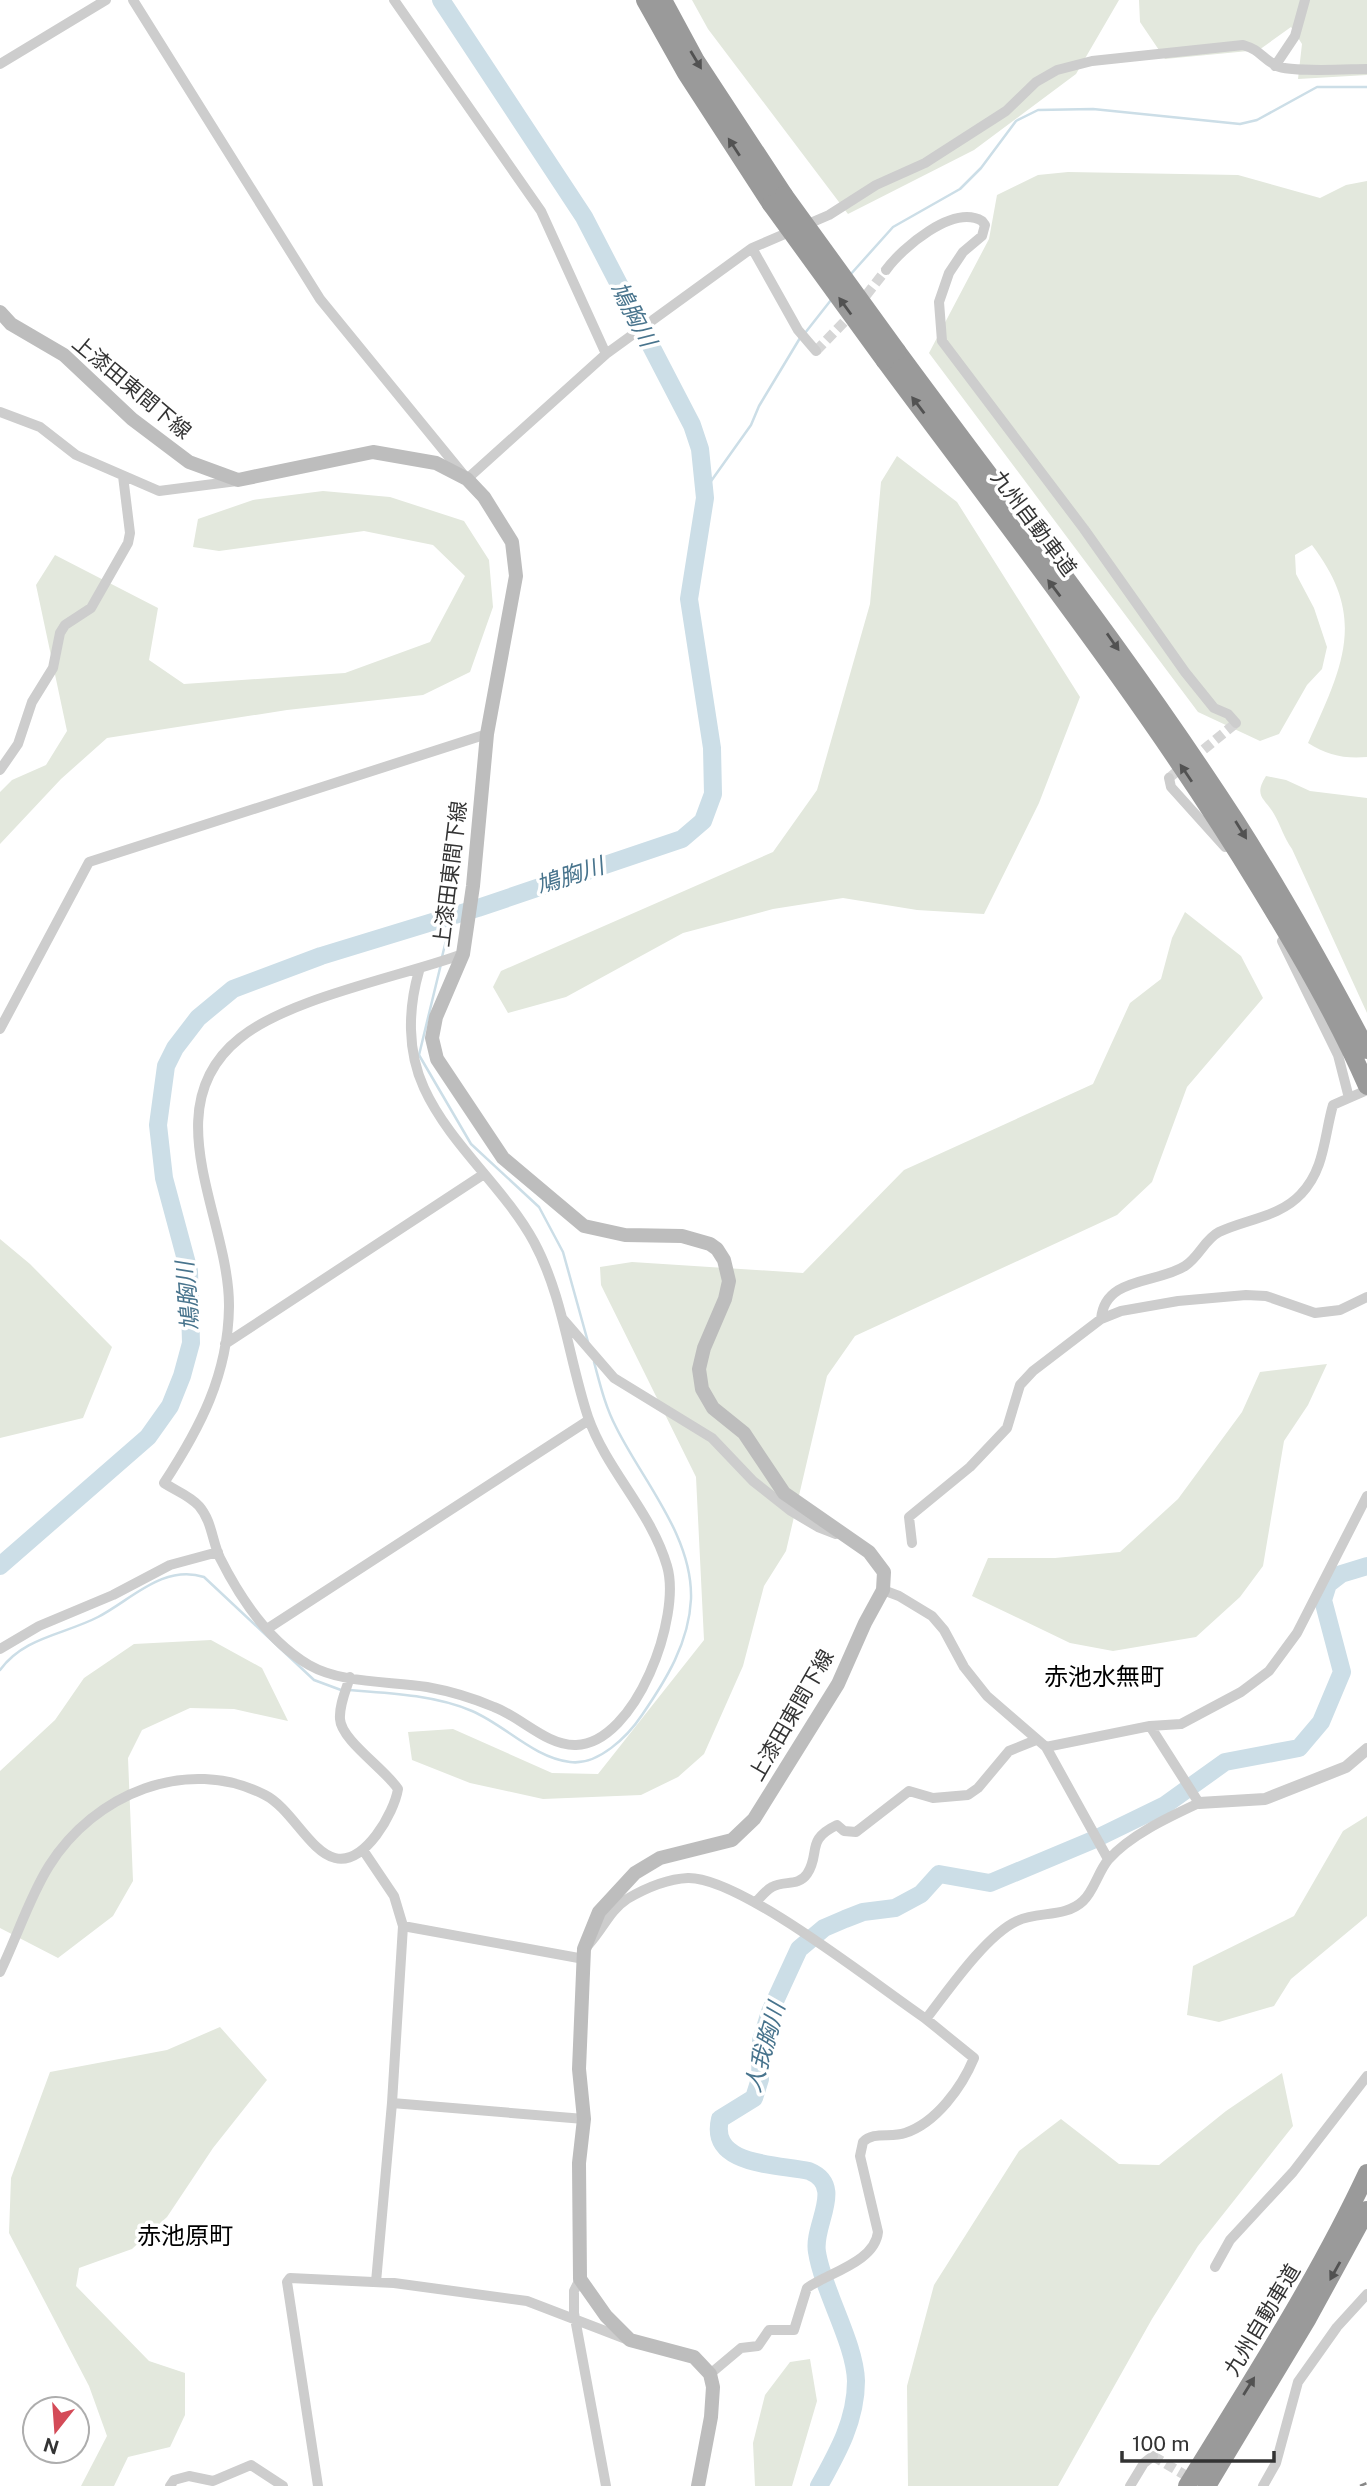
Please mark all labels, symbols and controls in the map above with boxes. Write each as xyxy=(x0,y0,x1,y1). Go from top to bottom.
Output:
one-way arrow xyxy=(689,50,702,69)
one-way arrow xyxy=(728,137,741,156)
water label: 鳩胸川 xyxy=(606,277,664,353)
one-way arrow xyxy=(838,297,852,315)
street label: 上漆田東間下線 xyxy=(68,330,196,444)
one-way arrow xyxy=(911,396,925,415)
street label: 九州自動車道 xyxy=(986,465,1082,581)
one-way arrow xyxy=(1047,579,1061,597)
one-way arrow xyxy=(1106,633,1120,651)
one-way arrow xyxy=(1179,764,1193,782)
street label: 上漆田東間下線 xyxy=(429,800,471,948)
one-way arrow xyxy=(1235,820,1248,839)
water label: 鳩胸川 xyxy=(533,851,610,899)
water label: 鳩胸川 xyxy=(170,1257,203,1332)
street label: 上漆田東間下線 xyxy=(743,1645,839,1785)
district label: 赤池水無町 xyxy=(1044,1662,1164,1690)
water label: 人我胸川 xyxy=(738,1996,790,2095)
district label: 赤池原町 xyxy=(137,2221,233,2249)
street label: 九州自動車道 xyxy=(1219,2260,1305,2380)
one-way arrow xyxy=(1329,2261,1341,2280)
one-way arrow xyxy=(1242,2377,1255,2396)
north arrow xyxy=(21,2395,91,2465)
scale bar xyxy=(1122,2420,1274,2464)
text: 100 m xyxy=(1132,2431,1189,2456)
text: N xyxy=(41,2434,61,2459)

